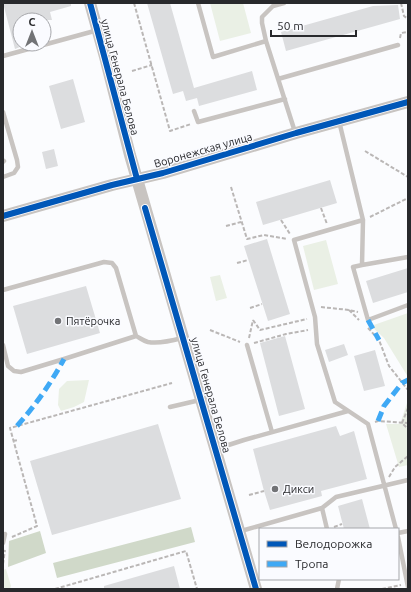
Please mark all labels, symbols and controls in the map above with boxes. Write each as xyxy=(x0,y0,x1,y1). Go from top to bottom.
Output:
north arrow xyxy=(12,12,52,52)
scale bar xyxy=(271,12,356,38)
text: С xyxy=(28,16,36,28)
street label: улица Генерала Белова xyxy=(99,18,141,136)
text: 50 m xyxy=(277,19,304,32)
street label: Воронежская улица xyxy=(152,130,254,170)
place label: Пятёрочка xyxy=(66,315,120,327)
marker: Пятёрочка xyxy=(53,316,63,326)
street label: улица Генерала Белова xyxy=(189,336,233,454)
place label: Дикси xyxy=(283,483,314,495)
marker: Дикси xyxy=(270,484,280,494)
legend xyxy=(259,528,399,580)
text: Велодорожка xyxy=(295,537,372,550)
text: Тропа xyxy=(295,557,328,570)

